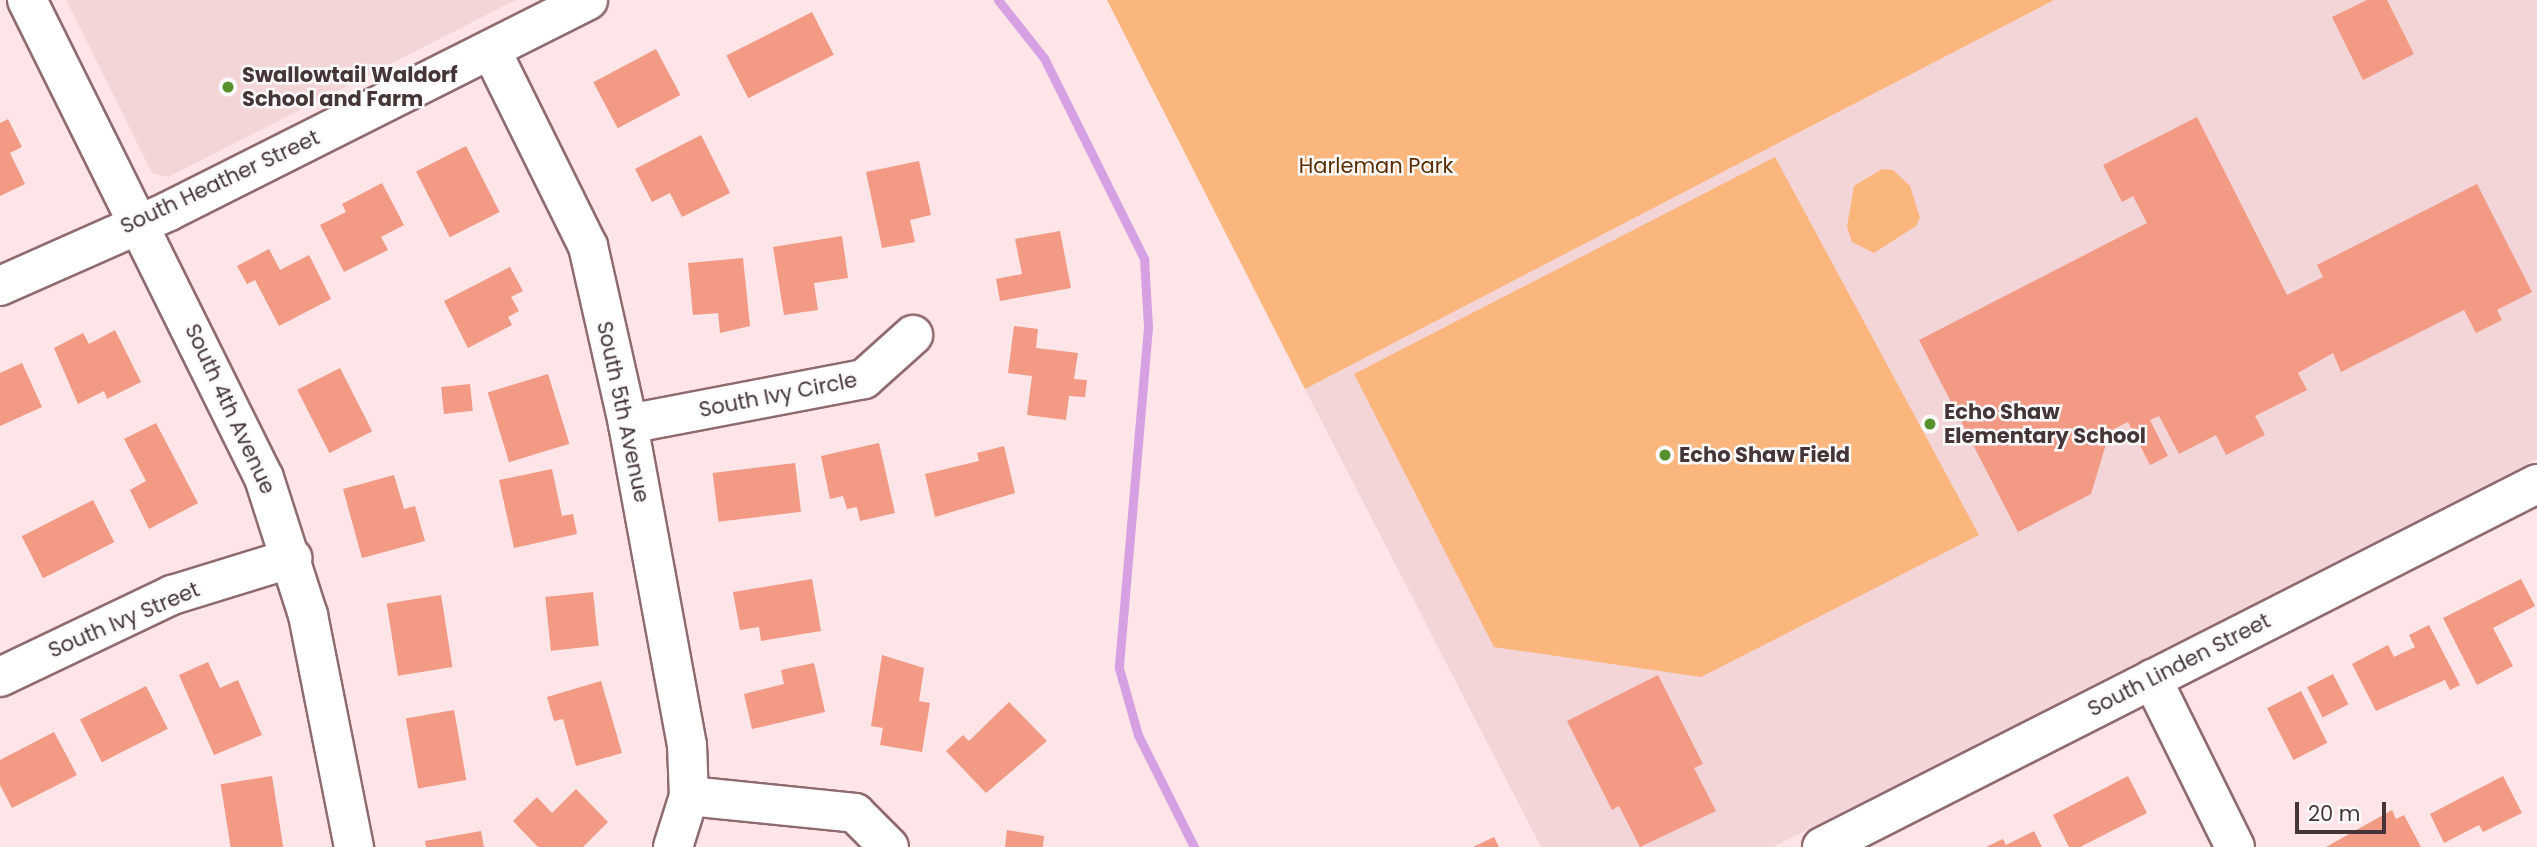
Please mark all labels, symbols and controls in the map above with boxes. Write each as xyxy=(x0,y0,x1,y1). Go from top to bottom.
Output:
place label: Swallowtail Waldorf School and Farm xyxy=(242,62,458,112)
marker: Swallowtail Waldorf School and Farm xyxy=(220,79,236,95)
street label: South Heather Street xyxy=(116,125,324,239)
park label: Harleman Park xyxy=(1299,153,1453,179)
street label: South 5th Avenue xyxy=(591,319,655,505)
street label: South 4th Avenue xyxy=(180,320,280,498)
street label: South Ivy Circle xyxy=(697,367,859,423)
place label: Echo Shaw Elementary School xyxy=(1944,399,2146,449)
marker: Echo Shaw Elementary School xyxy=(1922,416,1938,432)
place label: Echo Shaw Field xyxy=(1679,442,1850,468)
marker: Echo Shaw Field xyxy=(1657,447,1673,463)
street label: South Ivy Street xyxy=(45,577,203,663)
street label: South Linden Street xyxy=(2084,608,2274,722)
scale bar xyxy=(2299,788,2390,832)
text: 20 m xyxy=(2308,799,2361,828)

